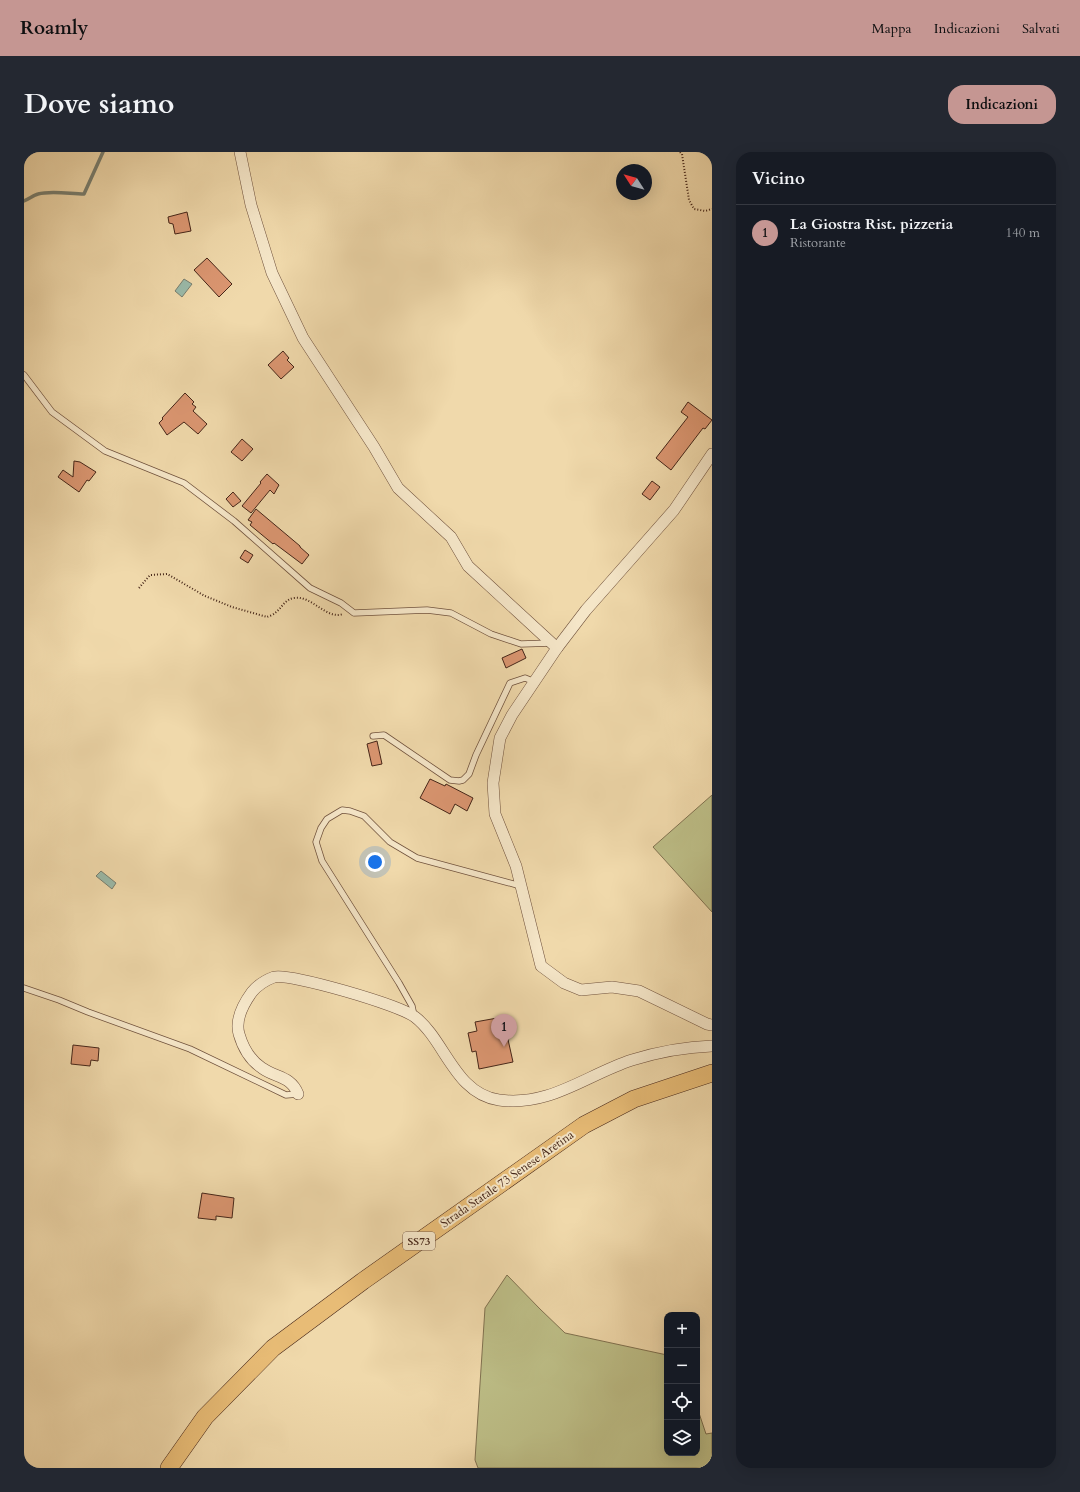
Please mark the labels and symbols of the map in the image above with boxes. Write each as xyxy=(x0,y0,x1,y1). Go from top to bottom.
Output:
north arrow xyxy=(616,164,652,200)
your location xyxy=(365,852,385,872)
pin: 1 xyxy=(491,1014,517,1047)
street label: Strada Statale 73 Senese Aretina xyxy=(437,1126,578,1231)
road number: SS73 xyxy=(403,1232,435,1250)

